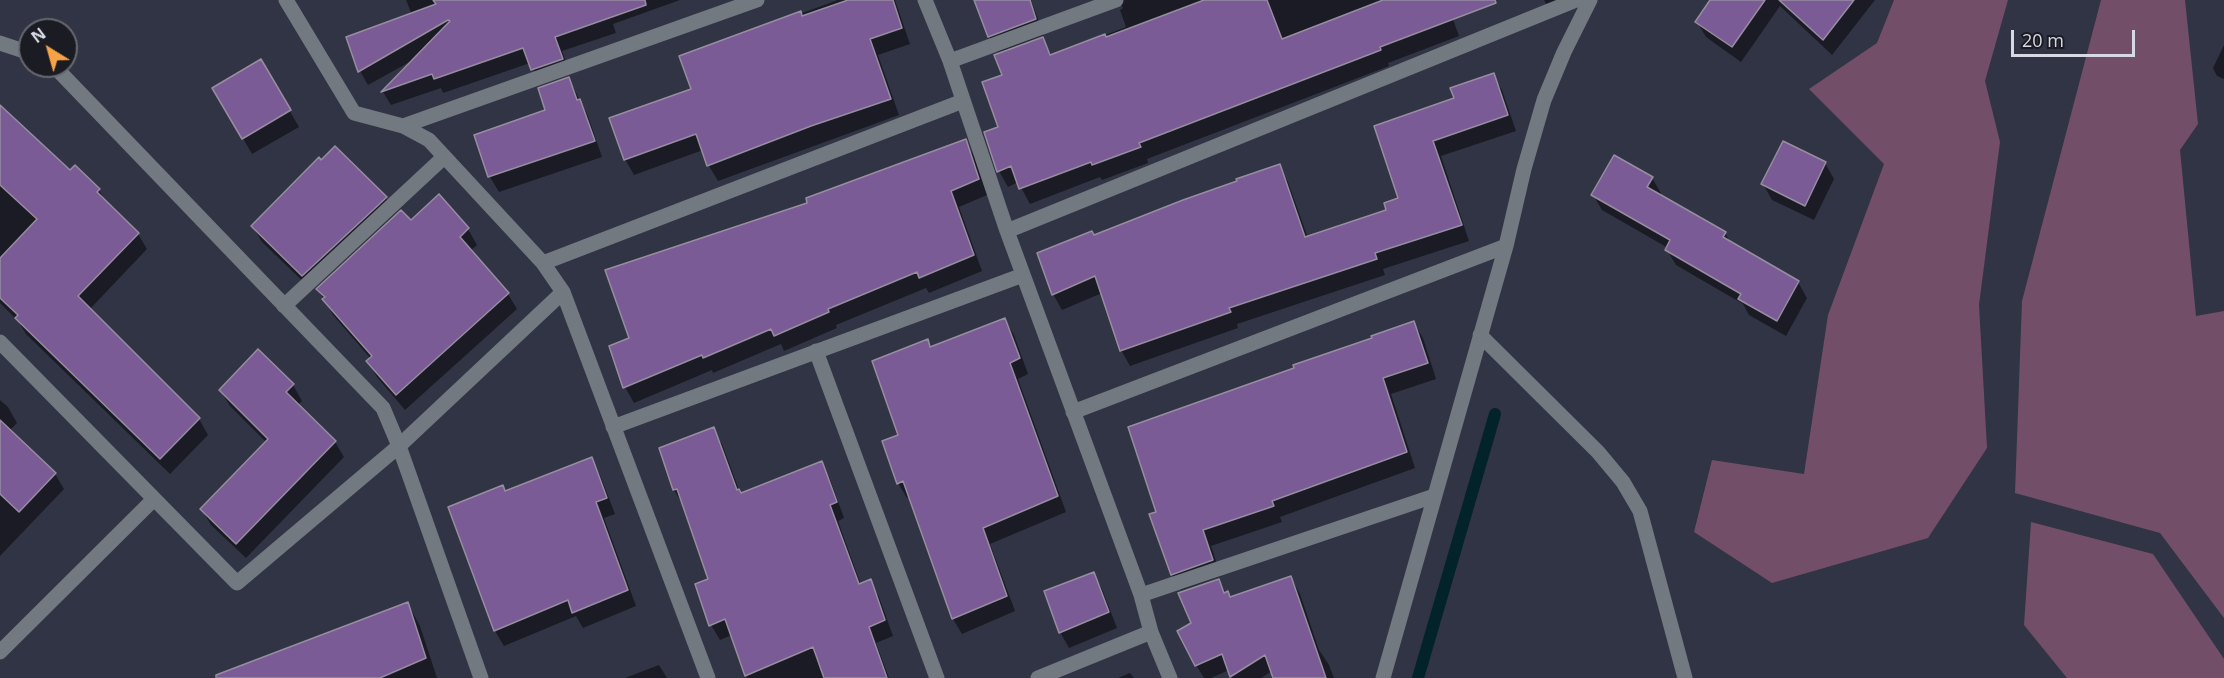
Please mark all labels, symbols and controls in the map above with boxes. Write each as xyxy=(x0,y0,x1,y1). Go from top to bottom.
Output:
north arrow xyxy=(18,18,78,78)
scale bar xyxy=(2014,18,2138,56)
text: N xyxy=(27,23,50,48)
text: 20 m xyxy=(2022,28,2064,52)

